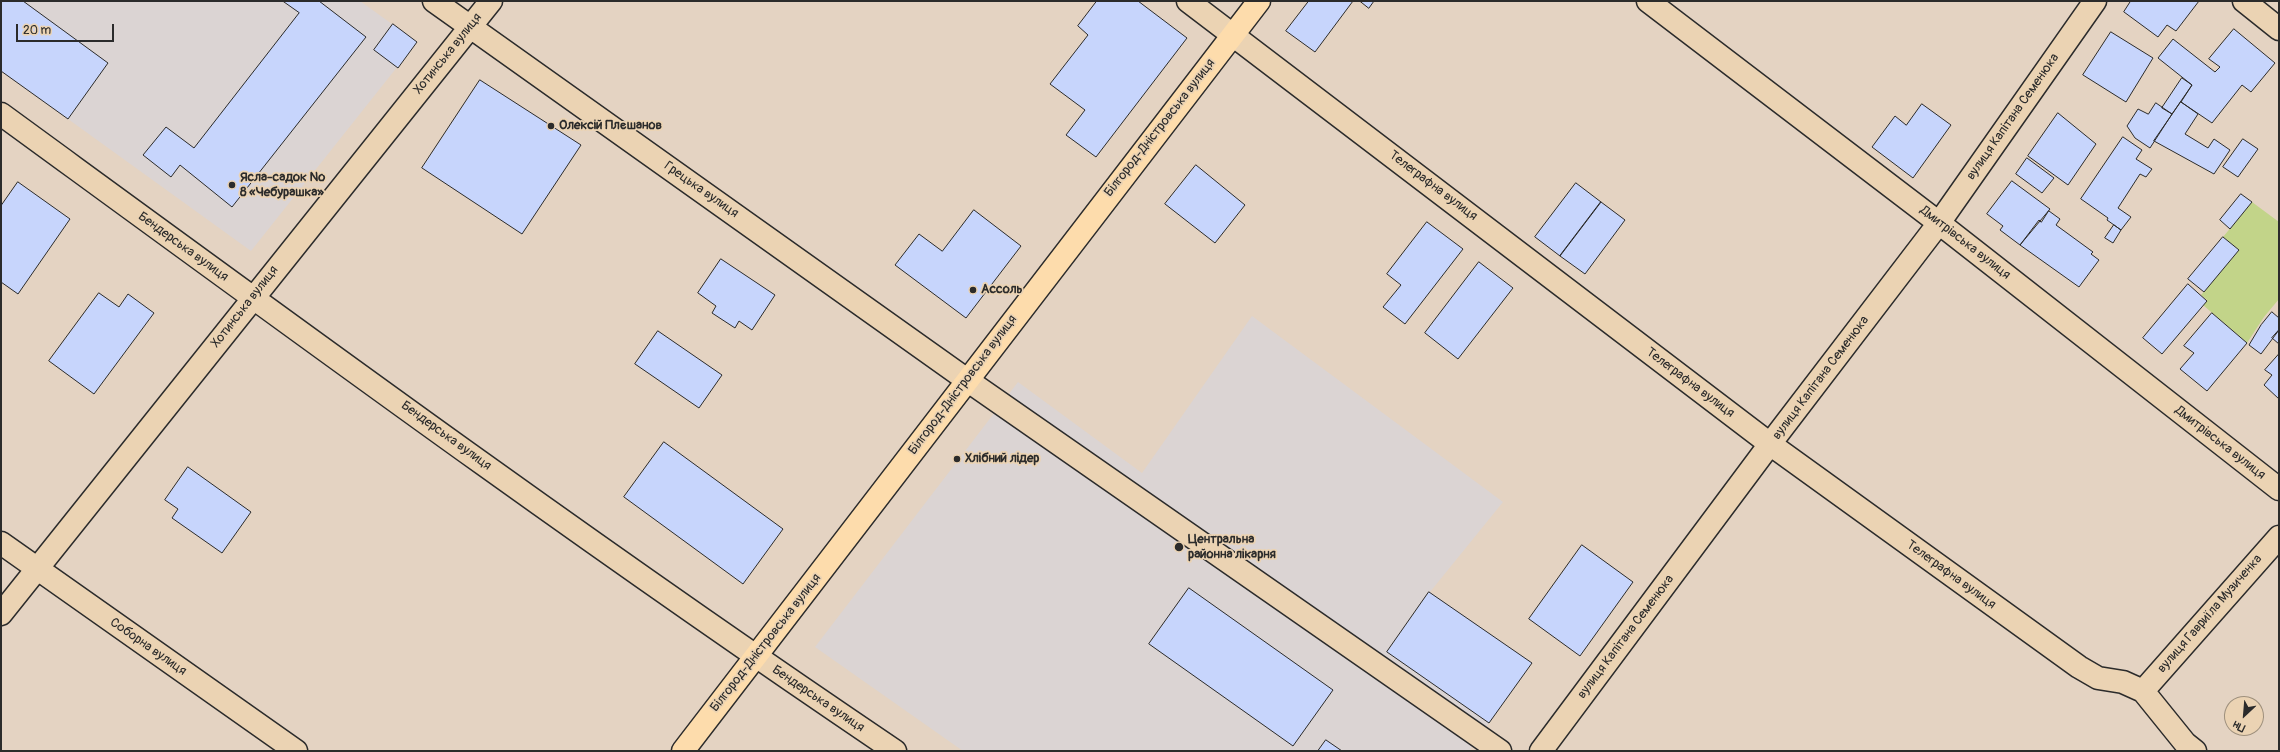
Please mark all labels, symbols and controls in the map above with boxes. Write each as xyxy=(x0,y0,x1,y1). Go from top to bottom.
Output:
street label: Хотинська вулиця xyxy=(411,10,485,98)
scale bar xyxy=(18,16,116,42)
text: 20 m xyxy=(23,23,51,38)
street label: вулиця Капітана Семенюка xyxy=(1963,51,2063,183)
street label: Білгород-Дністровська вулиця xyxy=(1101,56,1219,200)
place label: Олексій Плєшанов xyxy=(559,118,662,134)
marker: Олексій Плєшанов xyxy=(546,121,556,131)
street label: Телеграфна вулиця xyxy=(1386,148,1480,224)
street label: Грецька вулиця xyxy=(661,159,741,221)
place label: Ясла-садок № 8 «Чебурашка» xyxy=(240,170,325,201)
marker: Ясла-садок № 8 «Чебурашка» xyxy=(227,180,237,190)
street label: Дмитрівська вулиця xyxy=(1917,203,2013,283)
street label: Бендерська вулиця xyxy=(135,209,231,285)
street label: Хотинська вулиця xyxy=(208,263,282,351)
place label: Ассоль xyxy=(981,282,1022,298)
marker: Ассоль xyxy=(968,285,978,295)
street label: Білгород-Дністровська вулиця xyxy=(905,312,1021,458)
street label: вулиця Капітана Семенюка xyxy=(1769,313,1873,443)
street label: Телеграфна вулиця xyxy=(1643,345,1737,421)
street label: Бендерська вулиця xyxy=(398,398,494,474)
street label: Дмитрівська вулиця xyxy=(2172,403,2268,483)
place label: Хлібний лідер xyxy=(965,451,1039,467)
marker: Хлібний лідер xyxy=(952,454,962,464)
place label: Центральна районна лікарня xyxy=(1188,532,1276,563)
street label: Телеграфна вулиця xyxy=(1903,537,1999,613)
marker: Центральна районна лікарня xyxy=(1173,541,1185,553)
street label: вулиця Гавриїла Музиченка xyxy=(2154,552,2266,676)
street label: Білгород-Дністровська вулиця xyxy=(707,571,825,715)
street label: вулиця Капітана Семенюка xyxy=(1574,572,1678,702)
street label: Соборна вулиця xyxy=(107,615,189,679)
street label: Бендерська вулиця xyxy=(769,662,867,736)
north arrow xyxy=(2224,696,2264,736)
text: Пн xyxy=(2231,718,2247,735)

